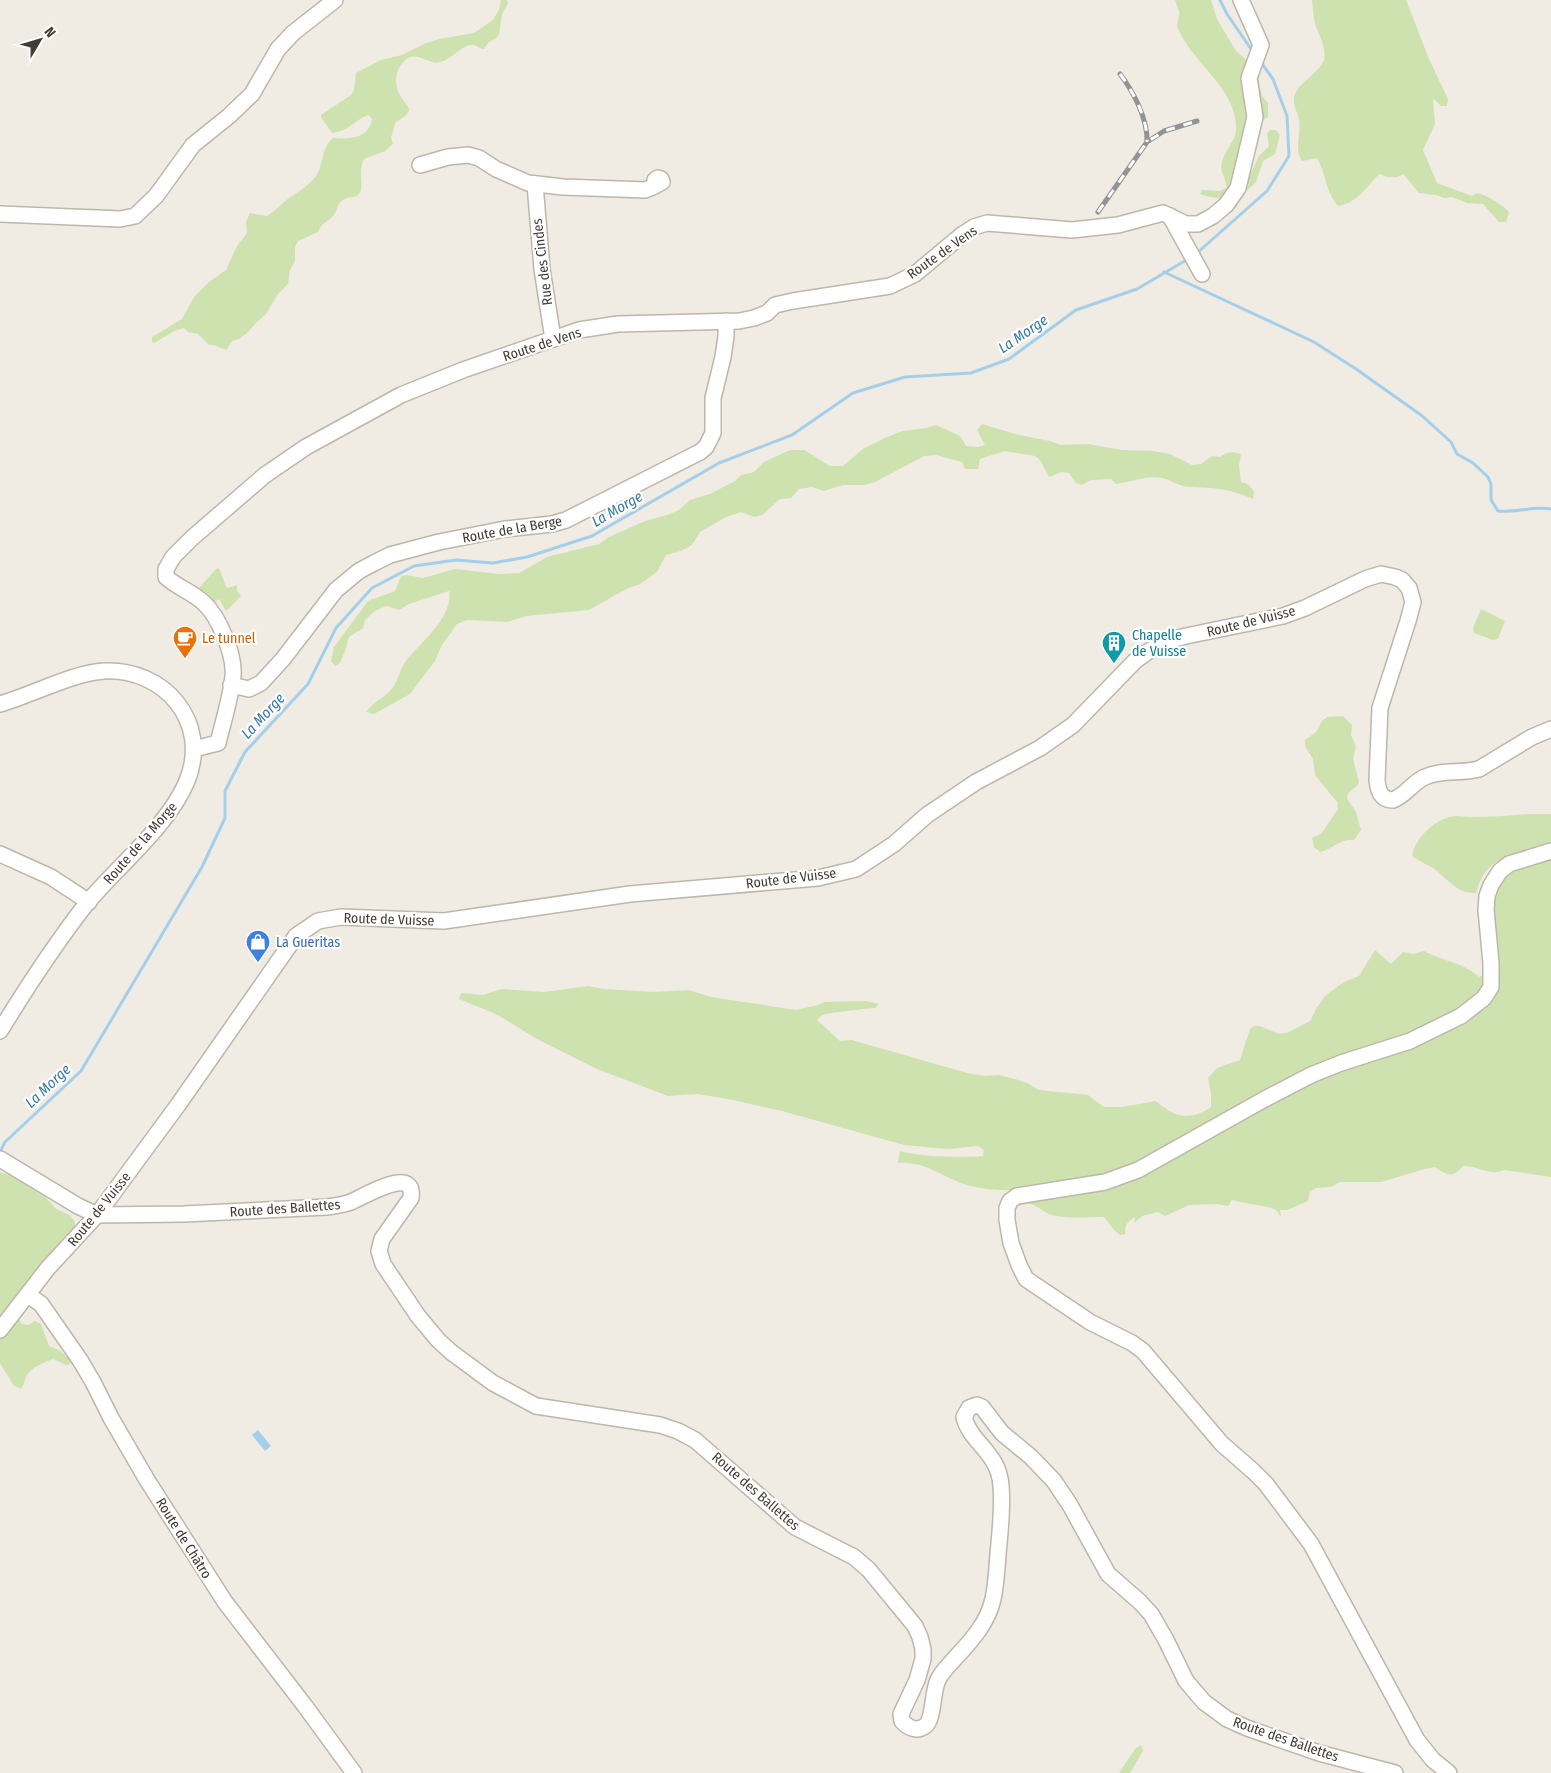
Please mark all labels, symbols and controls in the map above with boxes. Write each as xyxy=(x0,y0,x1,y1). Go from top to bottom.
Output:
north arrow xyxy=(15,15,65,65)
text: N xyxy=(41,24,59,41)
street label: Rue des Cindes xyxy=(529,218,556,306)
street label: Route de Vens xyxy=(904,222,981,283)
water label: La Morge xyxy=(995,311,1051,357)
street label: Route de Vens xyxy=(501,324,584,365)
water label: La Morge xyxy=(588,487,646,531)
street label: Route de la Berge xyxy=(461,512,563,547)
street label: Route de Vuisse xyxy=(1205,602,1297,641)
cafe icon: Le tunnel xyxy=(172,625,198,659)
place label: Chapelle de Vuisse xyxy=(1132,627,1186,660)
place label: Le tunnel xyxy=(202,630,256,647)
building icon: Chapelle de Vuisse xyxy=(1101,630,1127,664)
water label: La Morge xyxy=(237,689,289,743)
street label: Route de la Morge xyxy=(100,799,181,888)
street label: Route de Vuisse xyxy=(745,865,837,892)
street label: Route de Vuisse xyxy=(343,909,435,930)
shop icon: La Gueritas xyxy=(245,929,271,963)
place label: La Gueritas xyxy=(276,934,340,951)
water label: La Morge xyxy=(21,1060,75,1112)
street label: Route de Vuisse xyxy=(64,1169,135,1250)
street label: Route des Ballettes xyxy=(229,1196,341,1221)
street label: Route des Ballettes xyxy=(708,1449,803,1534)
street label: Route de Châtro xyxy=(152,1495,215,1582)
street label: Route des Ballettes xyxy=(1231,1713,1341,1766)

